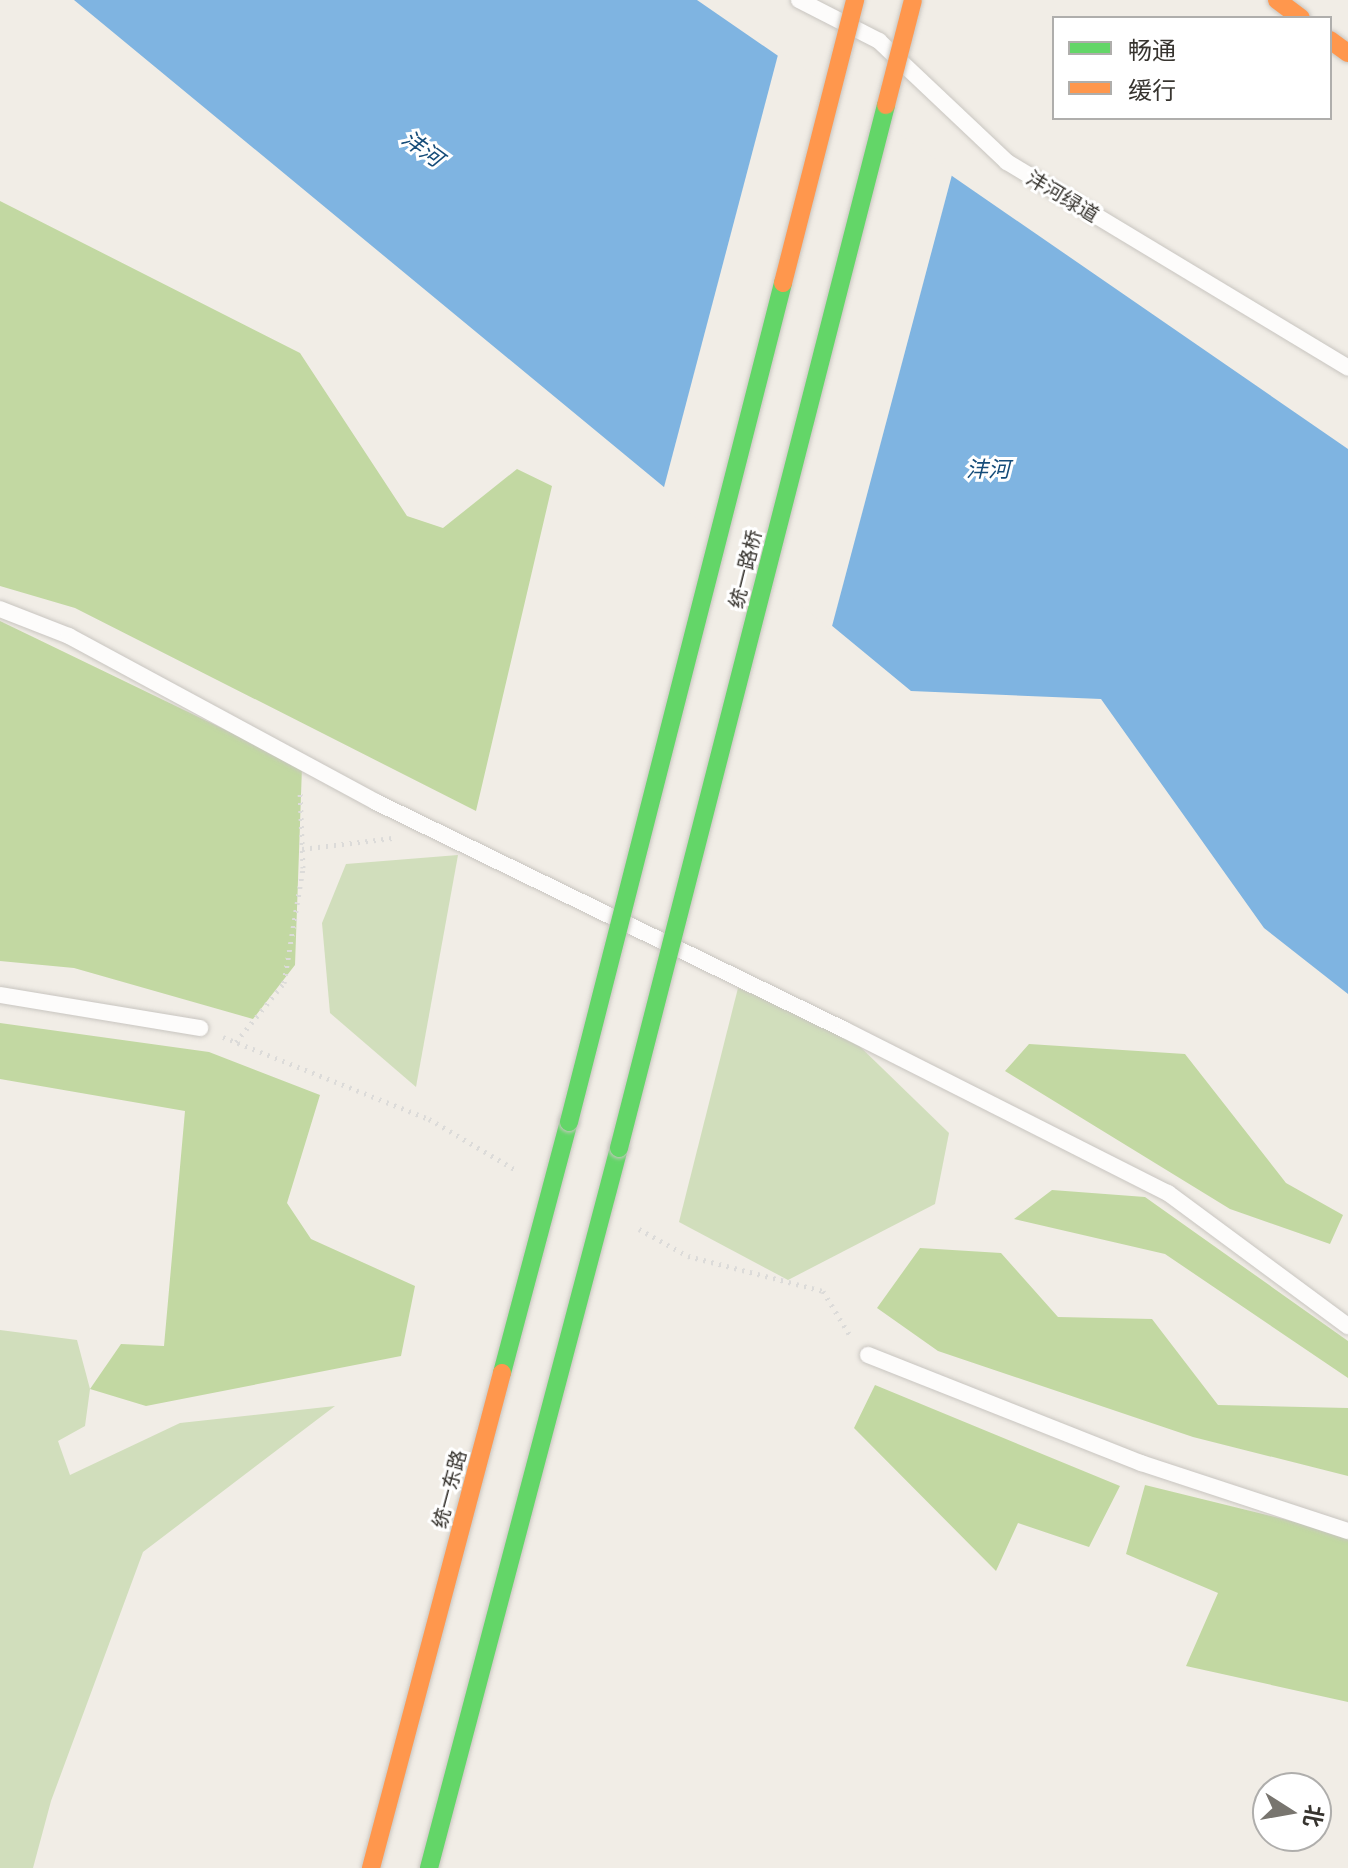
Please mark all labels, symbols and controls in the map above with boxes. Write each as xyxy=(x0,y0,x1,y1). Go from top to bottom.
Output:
legend xyxy=(1052,16,1332,120)
text: 畅通 xyxy=(1128,35,1176,64)
text: 缓行 xyxy=(1128,75,1176,104)
water label: 沣河 xyxy=(397,124,449,172)
street label: 沣河绿道 xyxy=(1023,165,1103,227)
water label: 沣河 xyxy=(966,456,1010,482)
street label: 统一路桥 xyxy=(724,527,766,611)
street label: 统一东路 xyxy=(427,1447,471,1531)
north arrow xyxy=(1252,1772,1332,1852)
text: 北 xyxy=(1299,1803,1329,1830)

